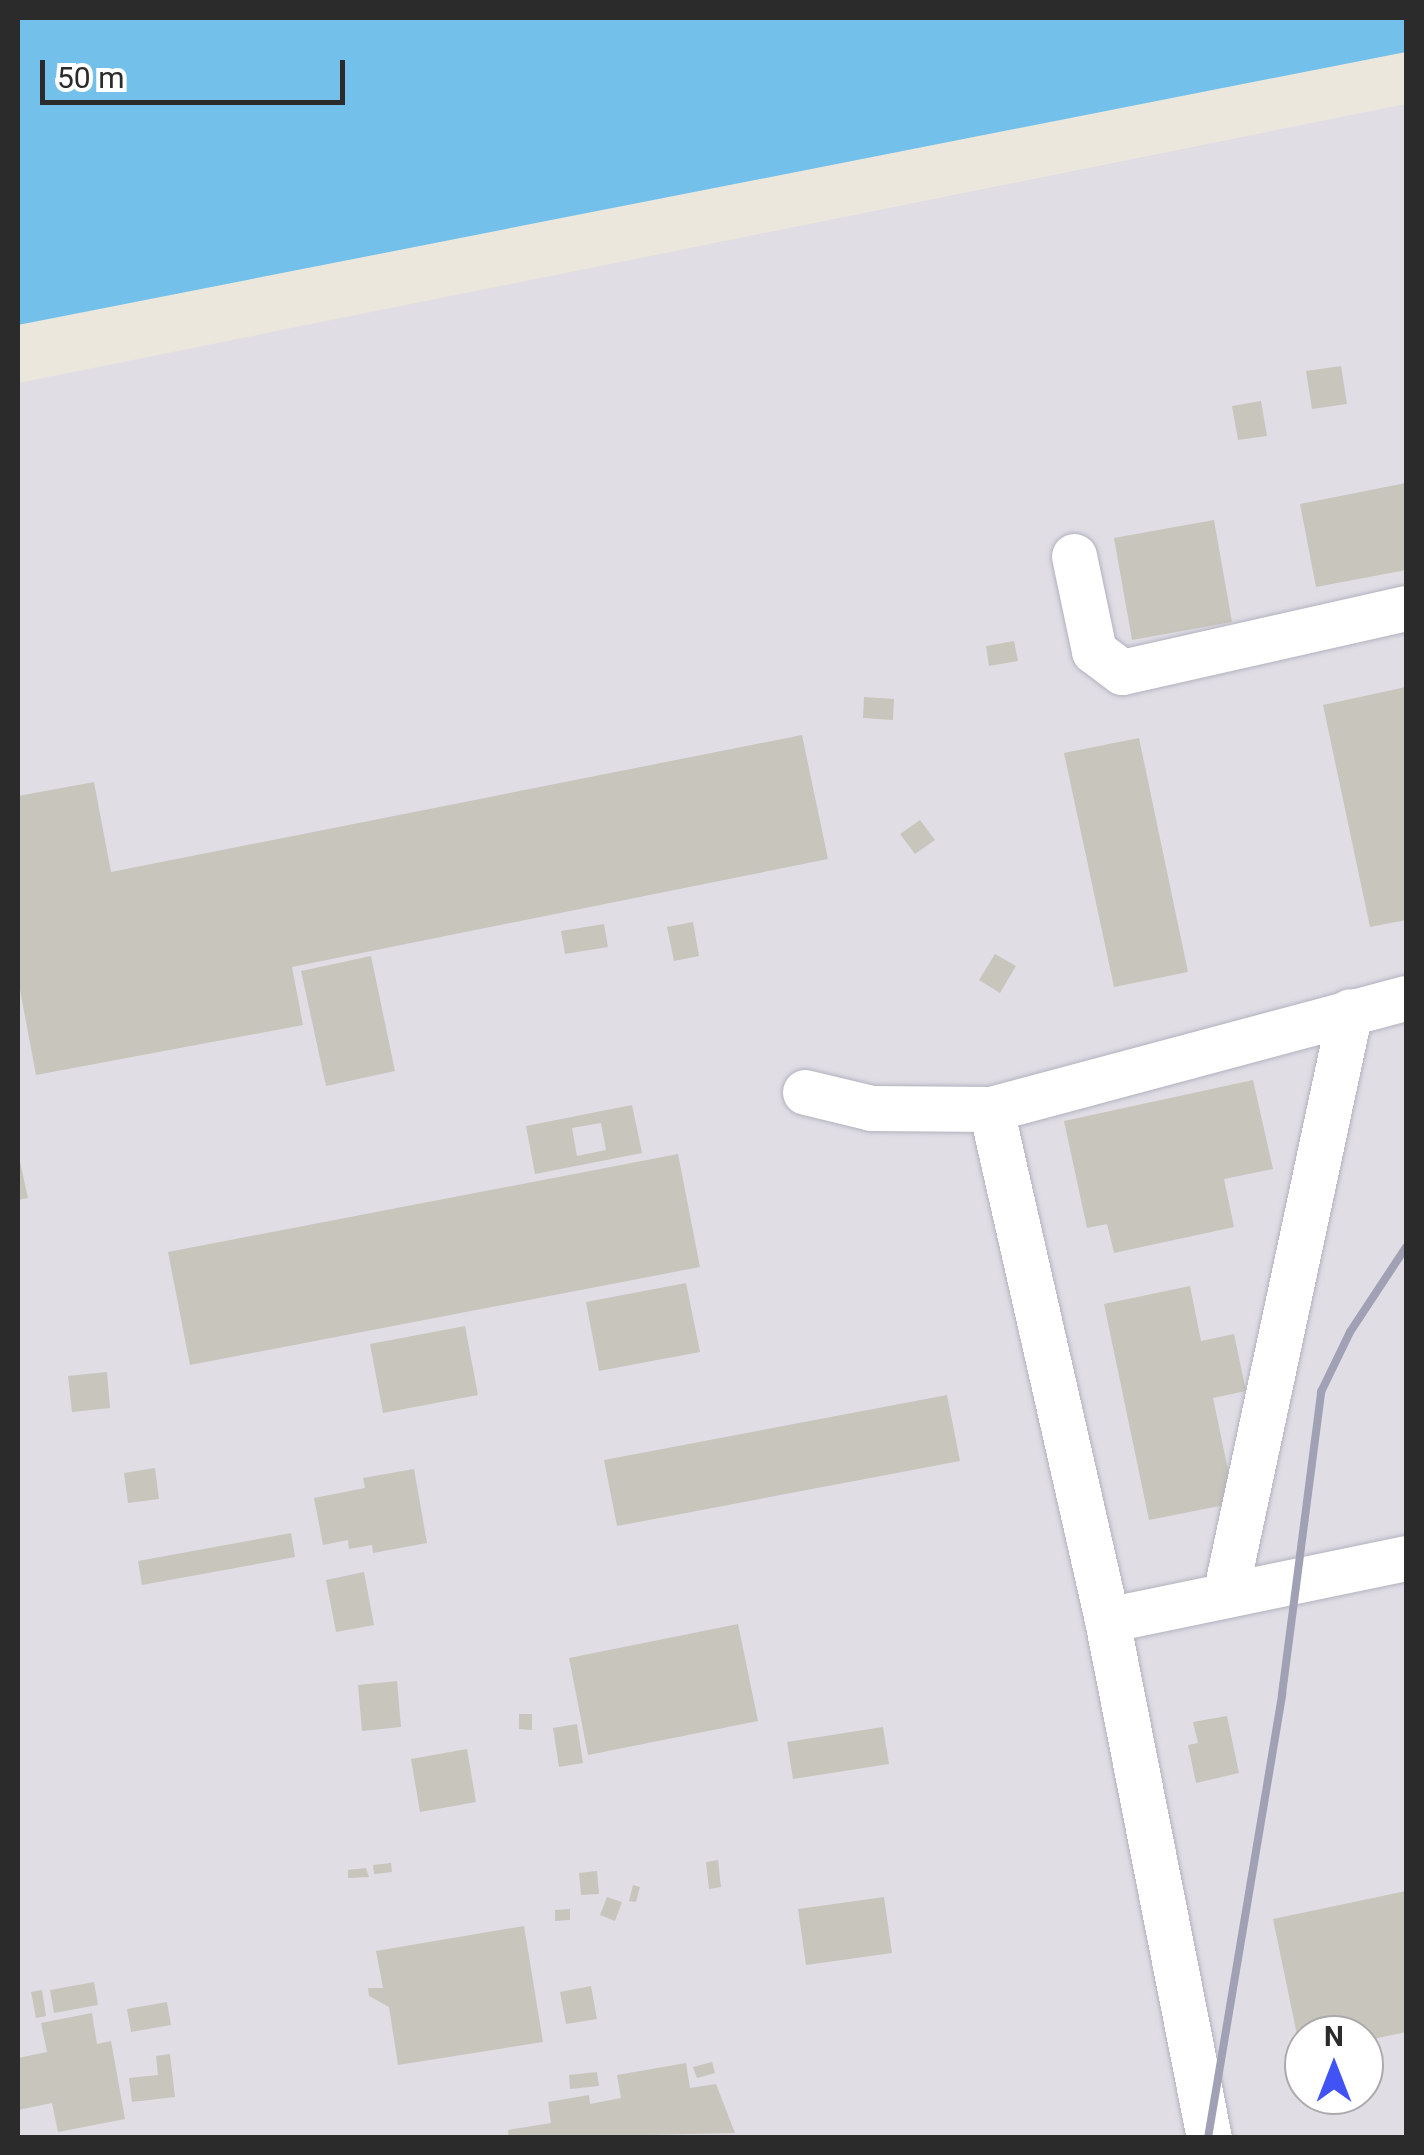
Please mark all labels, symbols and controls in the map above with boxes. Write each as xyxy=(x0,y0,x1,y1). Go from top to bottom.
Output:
scale bar xyxy=(45,40,350,102)
text: 50 m xyxy=(57,60,124,95)
north arrow xyxy=(1284,2015,1384,2115)
text: N xyxy=(1324,2020,1344,2053)

